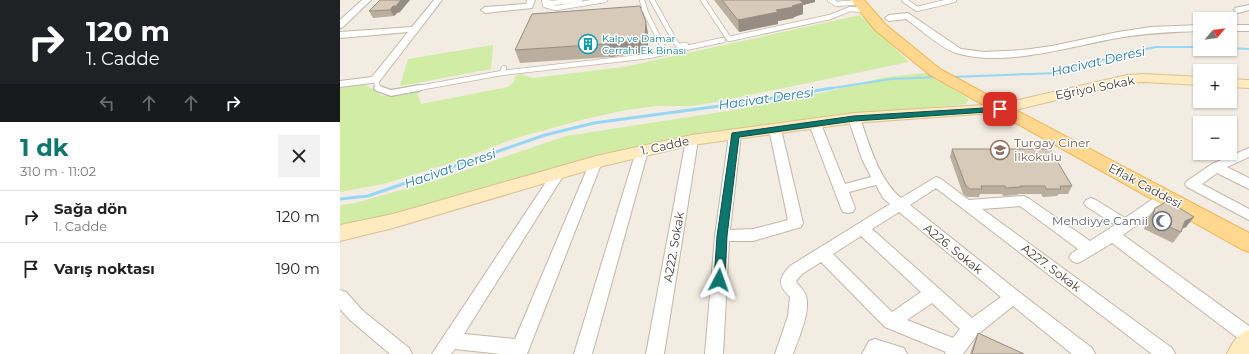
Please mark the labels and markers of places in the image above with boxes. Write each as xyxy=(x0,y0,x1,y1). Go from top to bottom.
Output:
place label: Kalp ve Damar Cerrahi Ek Binası xyxy=(602,32,686,57)
building icon: Kalp ve Damar Cerrahi Ek Binası xyxy=(577,33,599,55)
pin xyxy=(983,92,1017,126)
place label: Turgay Ciner İlkokulu xyxy=(1014,135,1090,164)
school or university icon: Turgay Ciner İlkokulu xyxy=(989,139,1011,161)
mosque icon: Mehdiyye Camii xyxy=(1151,210,1173,232)
place label: Mehdiyye Camii xyxy=(1052,213,1148,228)

